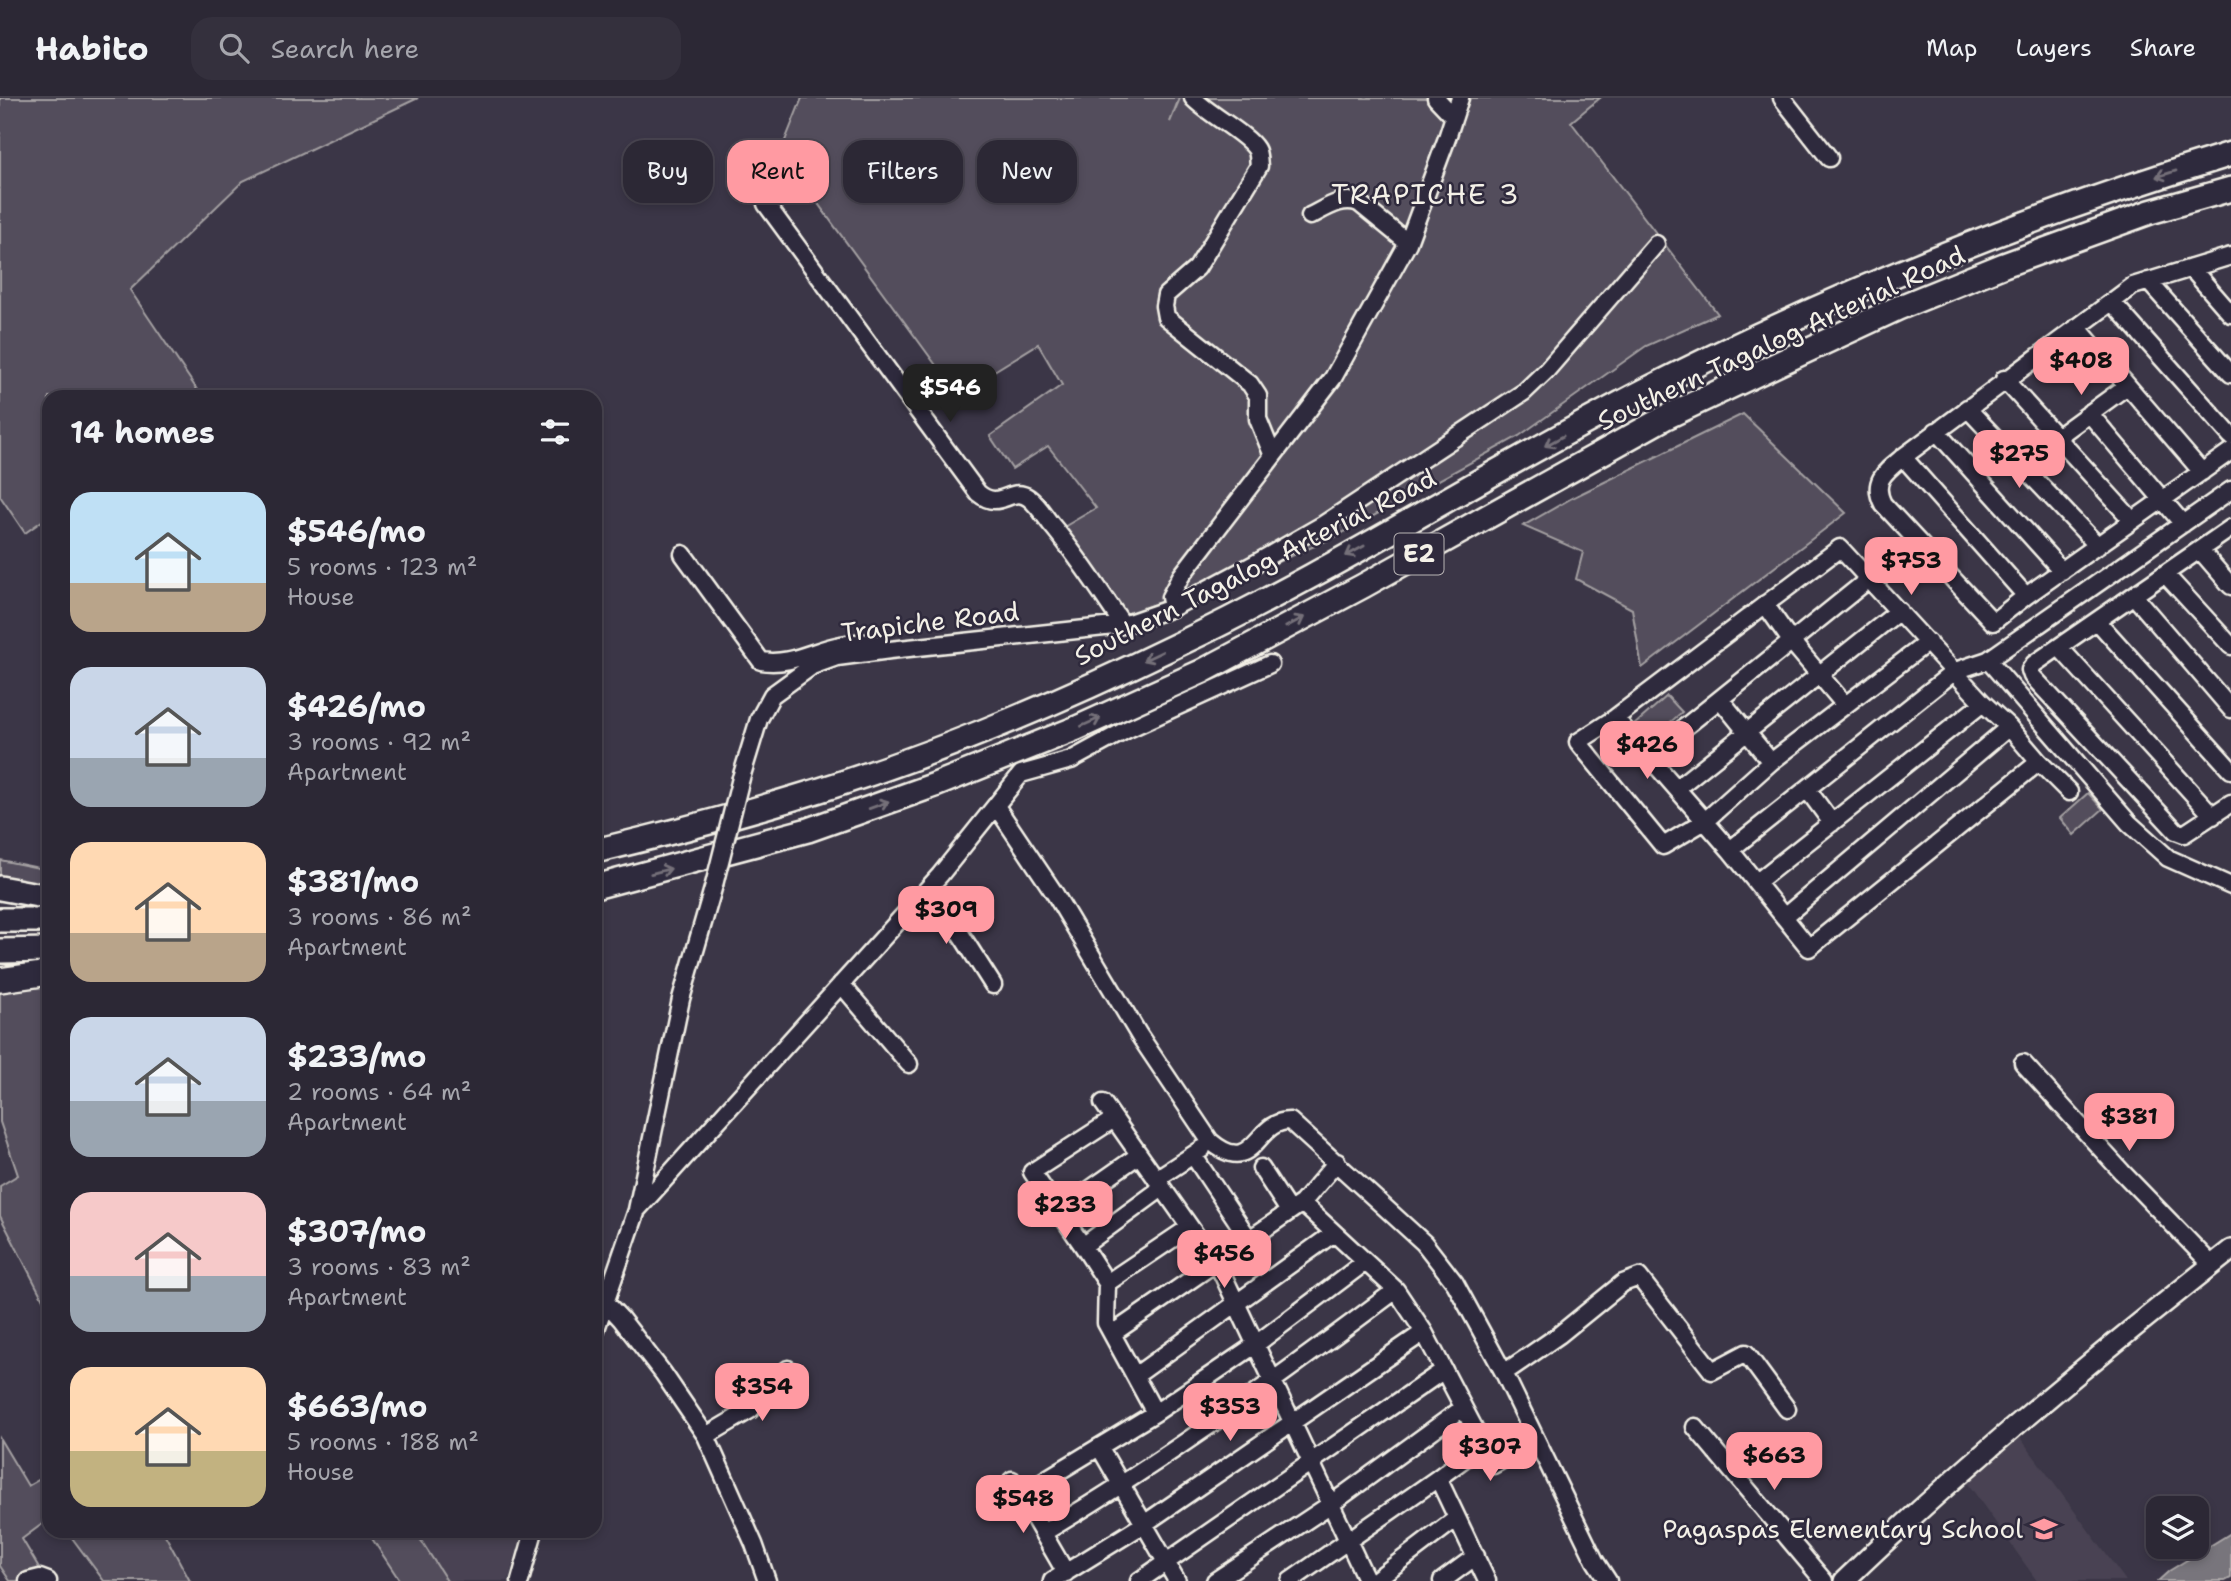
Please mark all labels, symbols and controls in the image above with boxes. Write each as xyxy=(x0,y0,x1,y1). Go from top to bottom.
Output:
search box xyxy=(191,17,681,80)
text: Habito xyxy=(35,26,149,71)
icon: search xyxy=(215,29,253,67)
text: Search here xyxy=(271,31,419,66)
text: Map xyxy=(1926,32,1977,64)
text: Layers xyxy=(2015,32,2092,64)
text: Share xyxy=(2130,32,2196,64)
chip: Buy xyxy=(623,140,713,203)
chip: Rent xyxy=(727,140,829,203)
chip: Filters xyxy=(843,140,963,203)
chip: New xyxy=(977,140,1077,203)
one-way arrow xyxy=(2155,168,2177,181)
district label: TRAPICHE 3 xyxy=(1331,175,1521,213)
street label: Southern Tagalog Arterial Road xyxy=(1591,237,1970,438)
pin: $408 xyxy=(2040,338,2122,397)
text: $408 xyxy=(2049,345,2113,375)
pin: $546 xyxy=(909,364,991,424)
text: $546 xyxy=(919,372,981,402)
text: 14 homes xyxy=(70,412,215,453)
icon: filters xyxy=(536,413,574,451)
pin: $275 xyxy=(1978,430,2060,490)
one-way arrow xyxy=(1544,435,1565,448)
text: $275 xyxy=(1989,438,2049,468)
street label: Southern Tagalog Arterial Road xyxy=(1068,460,1442,673)
text: $546/mo xyxy=(287,511,426,552)
icon: home xyxy=(126,520,210,604)
road number: E2 xyxy=(1394,533,1444,574)
pin: $753 xyxy=(1870,538,1952,597)
one-way arrow xyxy=(1345,545,1366,558)
text: $753 xyxy=(1880,545,1942,575)
text: 5 rooms · 123 m² xyxy=(287,552,477,582)
text: House xyxy=(287,582,355,612)
street label: Trapiche Road xyxy=(839,593,1021,650)
one-way arrow xyxy=(1284,615,1305,628)
one-way arrow xyxy=(1143,650,1165,663)
text: $426/mo xyxy=(287,686,426,727)
icon: home xyxy=(126,695,210,779)
one-way arrow xyxy=(1079,715,1101,728)
pin: $426 xyxy=(1606,722,1688,781)
text: 3 rooms · 92 m² xyxy=(287,727,471,757)
text: $426 xyxy=(1616,729,1678,759)
text: Apartment xyxy=(287,757,407,787)
one-way arrow xyxy=(867,798,889,810)
text: $381/mo xyxy=(287,861,419,902)
one-way arrow xyxy=(649,864,672,877)
icon: home xyxy=(126,870,210,954)
pin: $309 xyxy=(905,886,987,946)
text: $309 xyxy=(914,894,978,924)
text: 3 rooms · 86 m² xyxy=(287,902,472,932)
text: Apartment xyxy=(287,932,407,962)
text: $233/mo xyxy=(287,1036,426,1077)
icon: home xyxy=(126,1045,210,1129)
text: 2 rooms · 64 m² xyxy=(287,1077,471,1107)
pin: $381 xyxy=(2088,1094,2170,1153)
text: $381 xyxy=(2100,1101,2158,1131)
text: Apartment xyxy=(287,1107,407,1137)
pin: $233 xyxy=(1024,1182,1106,1241)
text: $233 xyxy=(1034,1189,1096,1219)
text: $307/mo xyxy=(287,1211,427,1252)
icon: home xyxy=(126,1220,210,1304)
pin: $456 xyxy=(1183,1230,1265,1290)
text: $456 xyxy=(1193,1238,1255,1268)
text: 3 rooms · 83 m² xyxy=(287,1252,471,1282)
text: Apartment xyxy=(287,1282,407,1312)
pin: $354 xyxy=(721,1364,803,1423)
text: $354 xyxy=(731,1371,793,1401)
pin: $353 xyxy=(1189,1384,1271,1443)
text: $663/mo xyxy=(287,1386,428,1427)
text: $353 xyxy=(1199,1391,1261,1421)
icon: home xyxy=(126,1395,210,1479)
pin: $307 xyxy=(1449,1424,1531,1483)
text: 5 rooms · 188 m² xyxy=(287,1427,479,1457)
text: $307 xyxy=(1458,1431,1522,1461)
pin: $663 xyxy=(1733,1432,1815,1492)
text: $663 xyxy=(1742,1440,1806,1470)
text: House xyxy=(287,1457,355,1487)
pin: $548 xyxy=(982,1476,1064,1535)
text: $548 xyxy=(992,1483,1054,1513)
map controls xyxy=(2146,1496,2209,1559)
button: layers xyxy=(2146,1496,2209,1559)
place label: Pagaspas Elementary School xyxy=(1662,1511,2023,1546)
school or university icon: Pagaspas Elementary School xyxy=(2029,1514,2059,1544)

